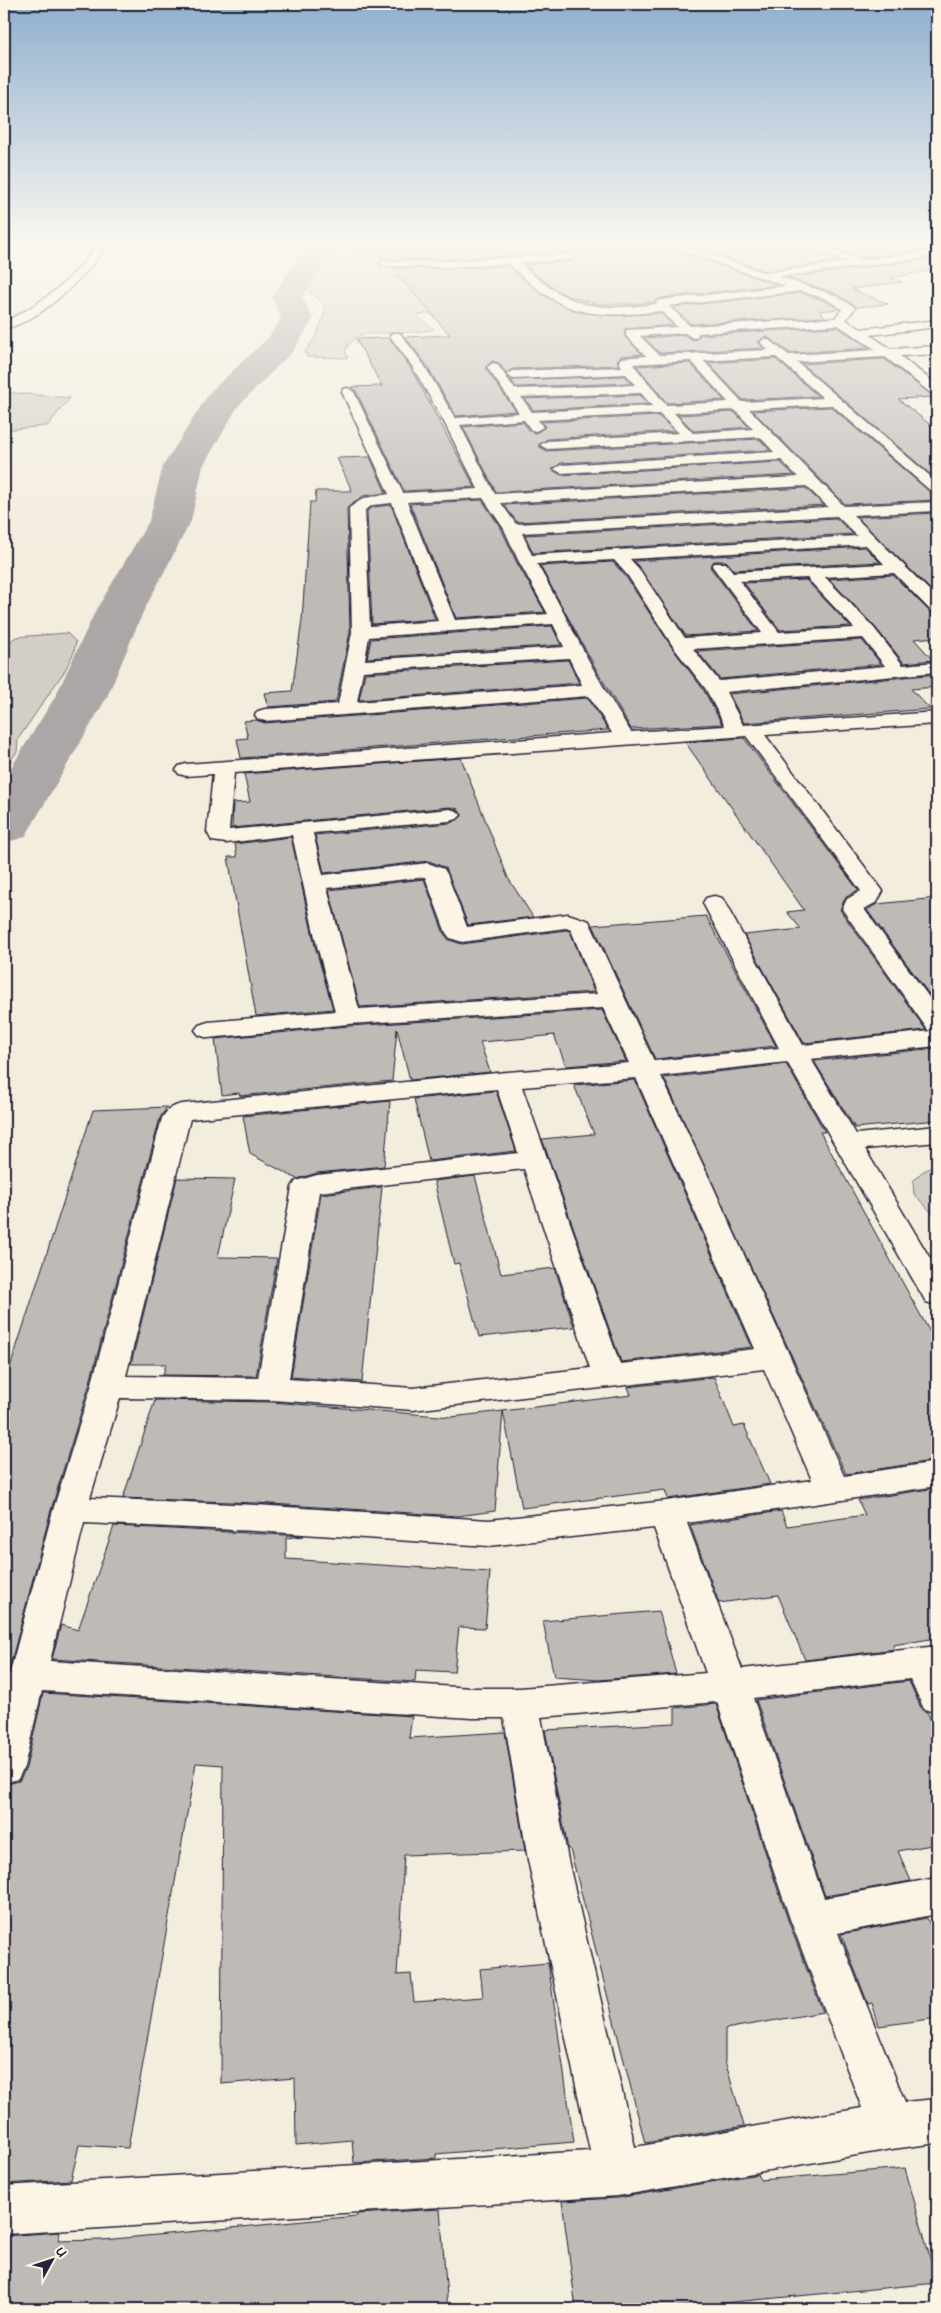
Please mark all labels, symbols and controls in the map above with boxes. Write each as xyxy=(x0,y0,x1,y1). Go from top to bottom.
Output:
north arrow xyxy=(28,2236,78,2286)
text: U xyxy=(51,2243,71,2262)

